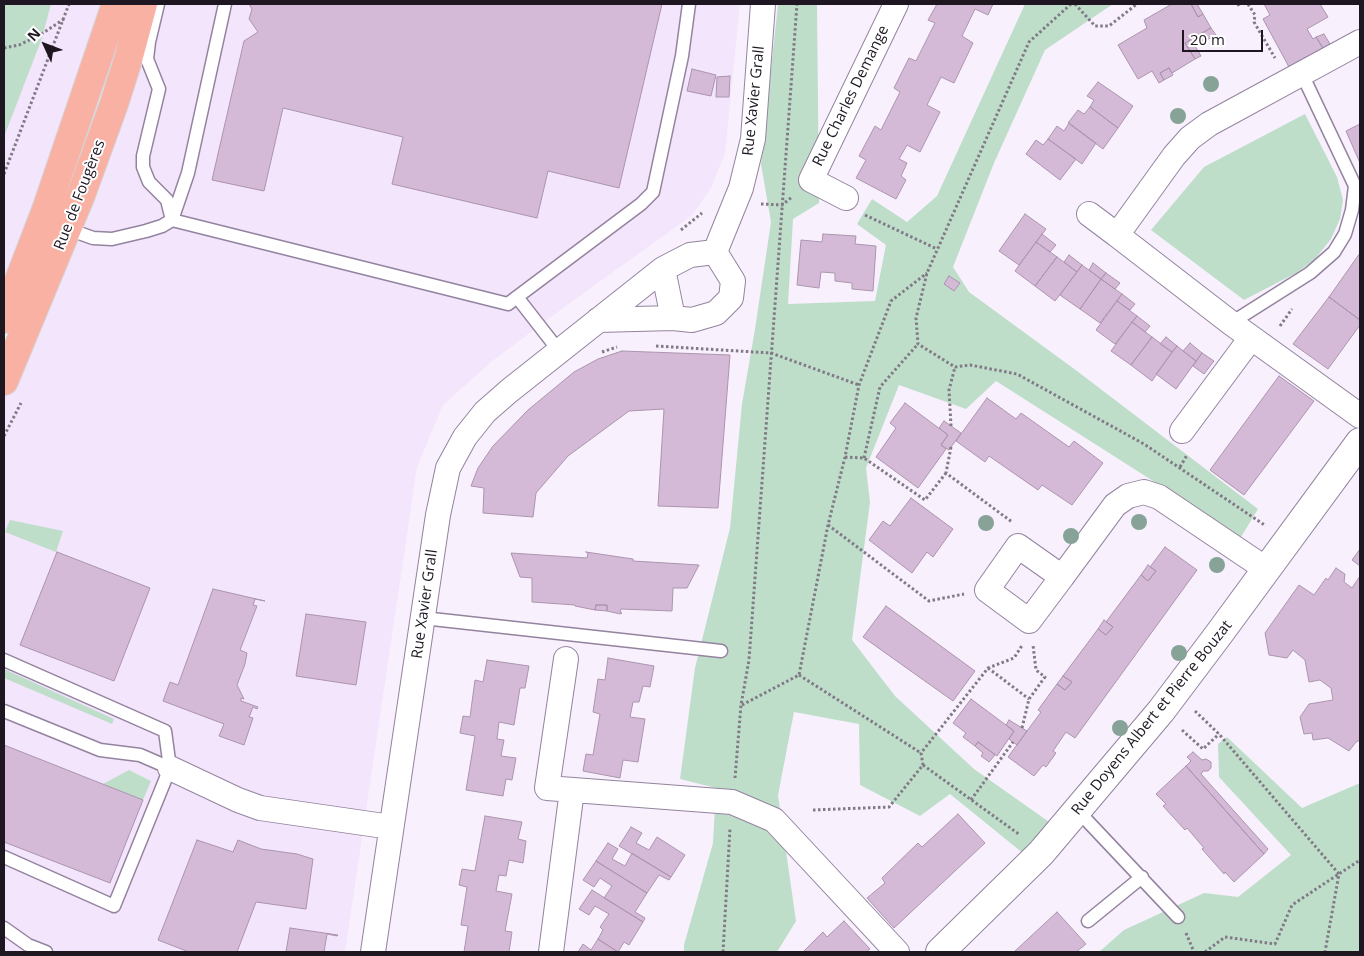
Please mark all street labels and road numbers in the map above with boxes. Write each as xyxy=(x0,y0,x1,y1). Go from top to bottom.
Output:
street label: Rue Charles Demange xyxy=(809,23,893,169)
street label: Rue Xavier Grall xyxy=(739,45,769,157)
street label: Rue de Fougères xyxy=(51,137,109,253)
street label: Rue Xavier Grall xyxy=(408,548,442,660)
street label: Rue Doyens Albert et Pierre Bouzat xyxy=(1068,617,1236,819)

